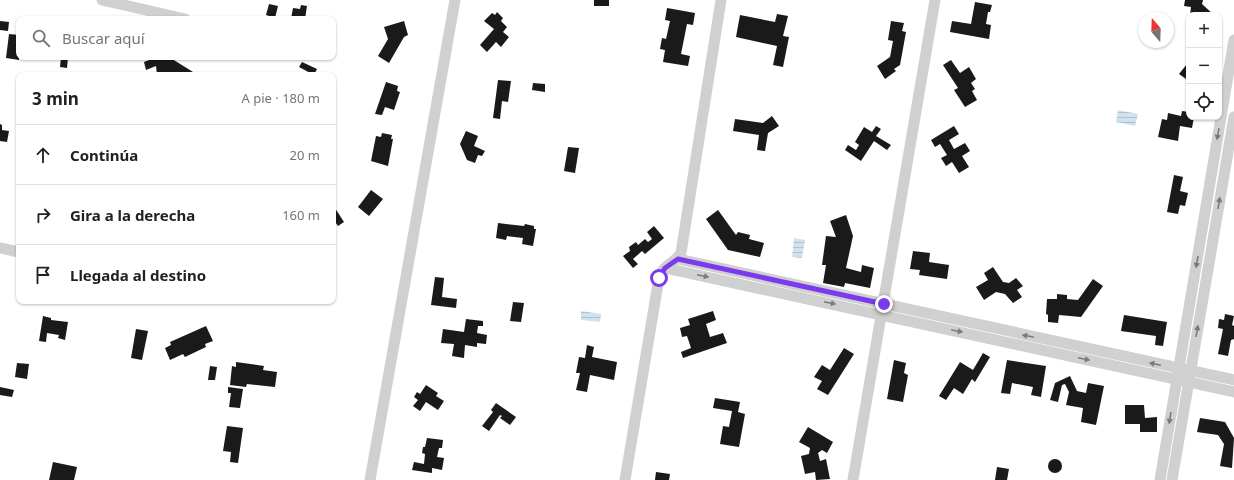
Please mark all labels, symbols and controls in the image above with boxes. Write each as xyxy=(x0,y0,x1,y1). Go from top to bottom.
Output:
north arrow xyxy=(1138,12,1174,48)
map controls xyxy=(1186,12,1222,120)
button: + xyxy=(1186,12,1222,48)
search box xyxy=(16,16,336,60)
icon: search xyxy=(30,27,52,49)
text: Buscar aquí xyxy=(62,28,145,48)
button: − xyxy=(1186,48,1222,84)
button: locate xyxy=(1186,84,1222,120)
text: 3 min xyxy=(32,87,79,110)
text: A pie · 180 m xyxy=(242,89,320,107)
one-way arrow xyxy=(1215,128,1221,140)
icon: ahead xyxy=(32,144,54,166)
text: Continúa xyxy=(70,145,138,165)
text: 20 m xyxy=(290,146,320,164)
one-way arrow xyxy=(1216,197,1222,209)
icon: right xyxy=(32,204,54,226)
text: Gira a la derecha xyxy=(70,205,195,225)
text: 160 m xyxy=(282,206,320,224)
one-way arrow xyxy=(1193,256,1199,268)
icon: arrive xyxy=(32,264,54,286)
text: Llegada al destino xyxy=(70,265,206,285)
route start xyxy=(650,269,668,287)
one-way arrow xyxy=(697,273,709,279)
route end xyxy=(875,295,893,313)
one-way arrow xyxy=(824,301,836,307)
one-way arrow xyxy=(1195,325,1201,337)
one-way arrow xyxy=(951,329,963,335)
one-way arrow xyxy=(1022,332,1034,338)
one-way arrow xyxy=(1077,357,1090,363)
one-way arrow xyxy=(1149,360,1161,366)
one-way arrow xyxy=(1167,412,1173,424)

